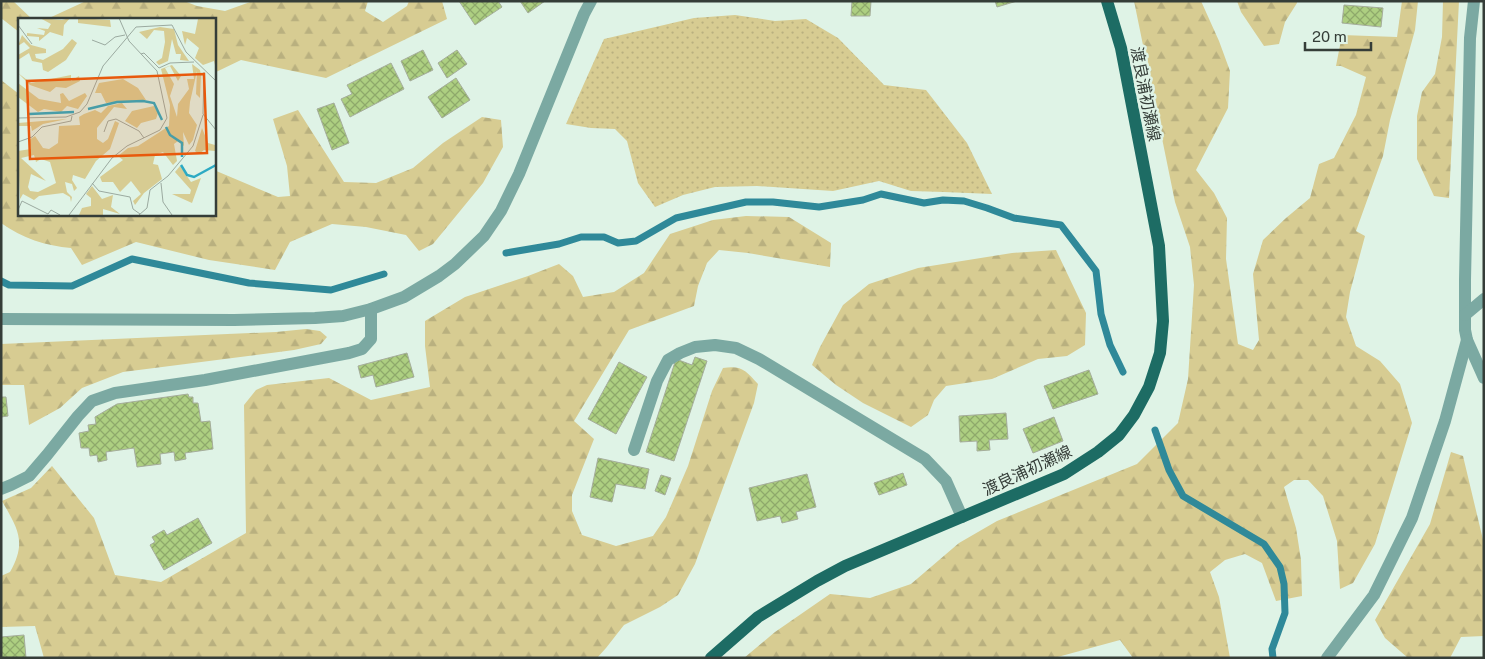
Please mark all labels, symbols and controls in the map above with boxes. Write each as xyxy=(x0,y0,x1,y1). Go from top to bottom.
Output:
inset map xyxy=(18,18,215,215)
scale bar xyxy=(1305,20,1371,52)
text: 20 m xyxy=(1312,28,1347,45)
street label: 渡良浦初瀬線 xyxy=(1127,45,1164,143)
street label: 渡良浦初瀬線 xyxy=(980,442,1075,499)

